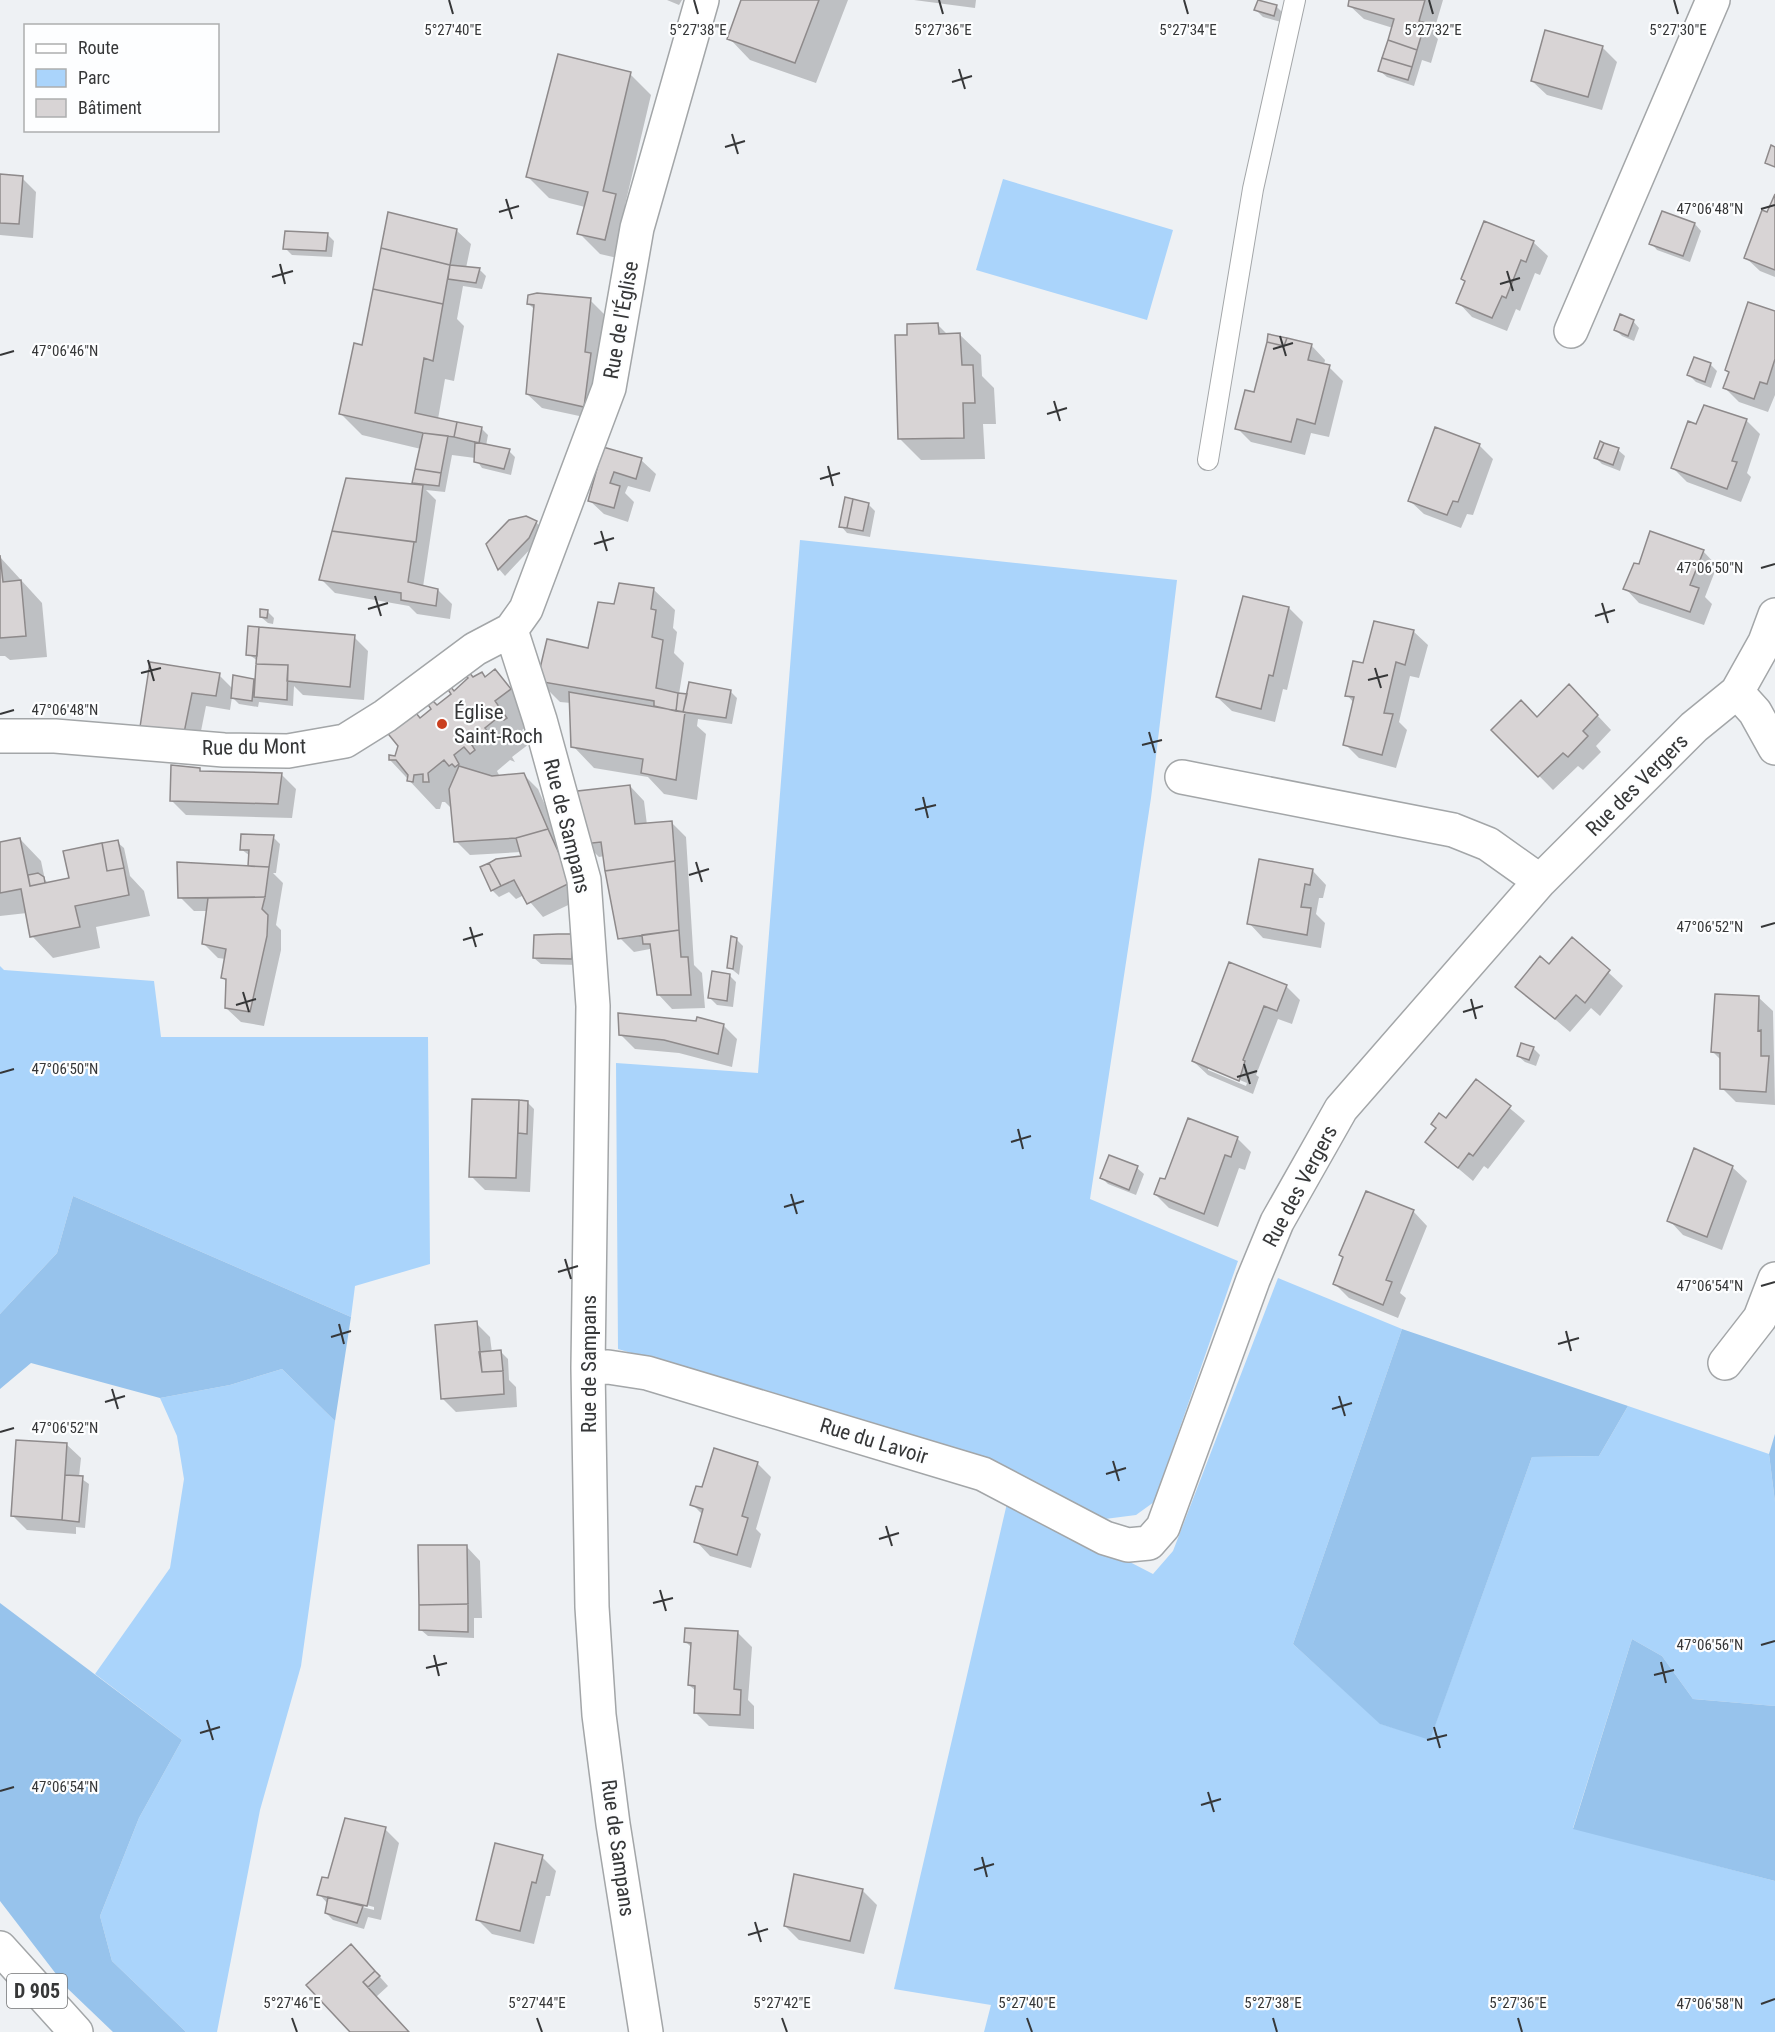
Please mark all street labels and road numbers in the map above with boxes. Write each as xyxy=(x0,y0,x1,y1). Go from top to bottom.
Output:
street label: Rue de l'Église xyxy=(599,259,643,381)
street label: Rue des Vergers xyxy=(1581,729,1693,841)
street label: Rue du Mont xyxy=(202,734,306,760)
street label: Rue de Sampans xyxy=(539,756,595,896)
street label: Rue des Vergers xyxy=(1258,1121,1342,1251)
street label: Rue de Sampans xyxy=(577,1295,601,1433)
street label: Rue du Lavoir xyxy=(817,1413,931,1469)
street label: Rue de Sampans xyxy=(597,1778,639,1918)
road number: D 905 xyxy=(7,1974,67,2008)

